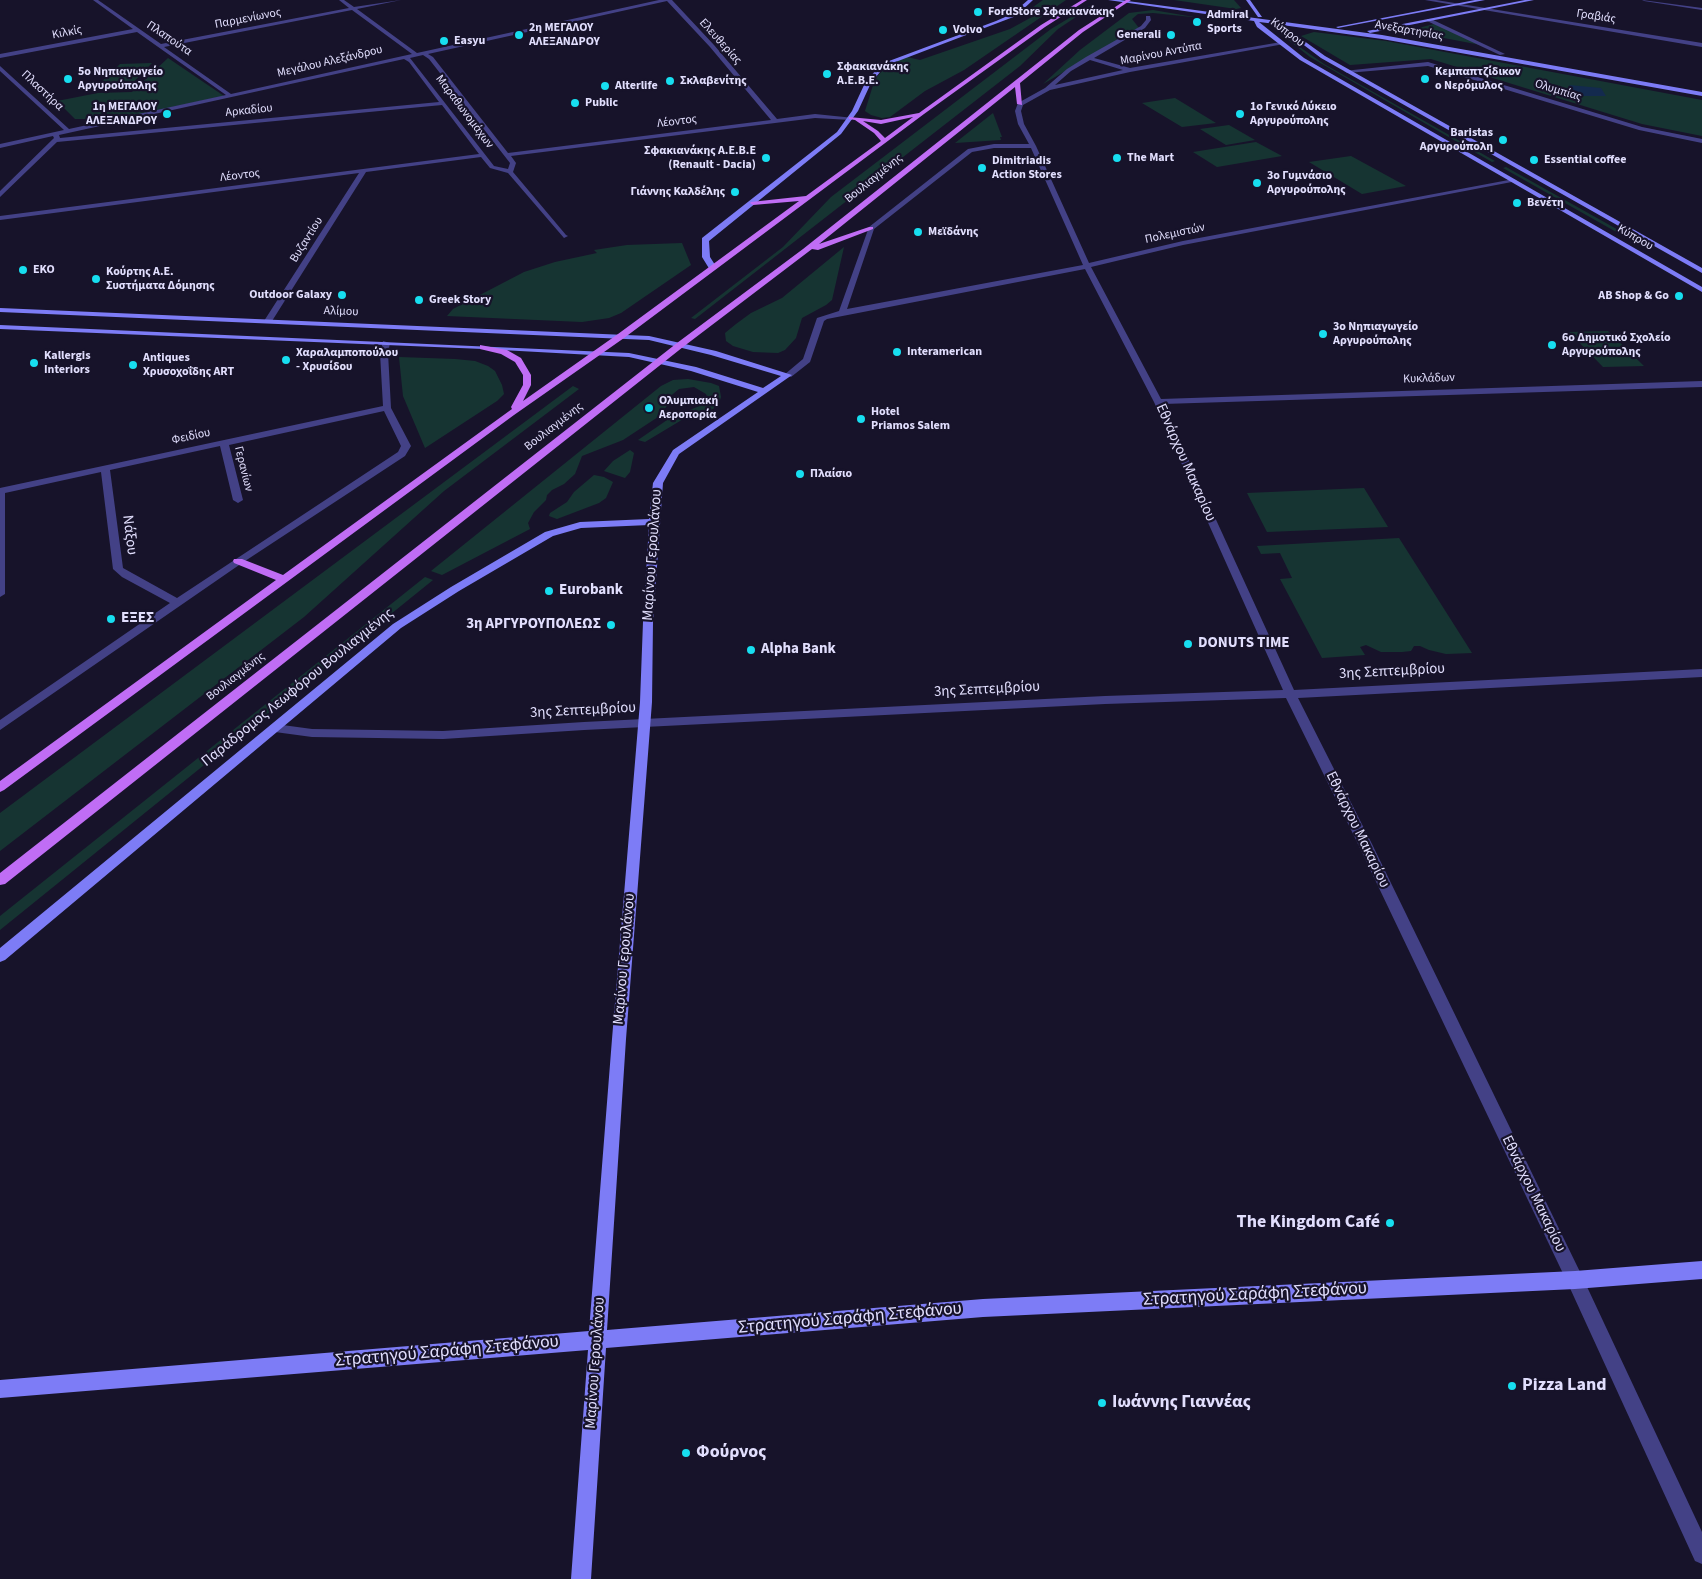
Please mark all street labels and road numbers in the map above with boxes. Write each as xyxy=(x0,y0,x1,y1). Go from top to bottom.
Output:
street label: Παρμενίωνος xyxy=(214,6,282,32)
street label: Γραβιάς xyxy=(1575,7,1617,27)
street label: Ελευθερίας xyxy=(696,16,744,68)
street label: Κύπρου xyxy=(1267,16,1307,50)
street label: Ανεξαρτησίας xyxy=(1374,18,1444,44)
street label: Πλαπούτα xyxy=(144,19,194,59)
street label: Κιλκίς xyxy=(51,23,83,43)
street label: Μαρίνου Αντύπα xyxy=(1119,39,1203,69)
street label: Μεγάλου Αλεξάνδρου xyxy=(276,43,384,81)
street label: Πλαστήρα xyxy=(18,68,66,114)
street label: Μαραθωνομάχων xyxy=(432,73,496,151)
street label: Ολυμπίας xyxy=(1533,77,1583,105)
street label: Αρκαδίου xyxy=(225,101,273,121)
street label: Λέοντος xyxy=(656,112,698,132)
street label: Βουλιαγμένης xyxy=(842,151,906,207)
street label: Λέοντος xyxy=(219,166,261,186)
street label: Βυζαντίου xyxy=(287,215,327,265)
street label: Πολεμιστών xyxy=(1144,221,1206,247)
street label: Κύπρου xyxy=(1615,222,1655,254)
street label: Αλίμου xyxy=(323,304,359,320)
street label: Κυκλάδων xyxy=(1403,371,1455,387)
street label: Βουλιαγμένης xyxy=(522,400,586,454)
street label: Εθνάρχου Μακαρίου xyxy=(1151,401,1219,525)
street label: Φειδίου xyxy=(170,426,212,448)
street label: Γερανίων xyxy=(230,445,256,493)
street label: Μαρίνου Γερουλάνου xyxy=(639,489,667,621)
street label: Νάξου xyxy=(118,514,140,556)
street label: Παράδρομος Λεωφόρου Βουλιαγμένης xyxy=(198,605,398,771)
street label: Βουλιαγμένης xyxy=(204,650,268,704)
street label: 3ης Σεπτεμβρίου xyxy=(1338,660,1446,684)
street label: 3ης Σεπτεμβρίου xyxy=(933,678,1041,702)
street label: 3ης Σεπτεμβρίου xyxy=(529,699,637,723)
street label: Εθνάρχου Μακαρίου xyxy=(1321,769,1393,891)
street label: Μαρίνου Γερουλάνου xyxy=(610,893,640,1025)
street label: Εθνάρχου Μακαρίου xyxy=(1497,1133,1569,1255)
street label: Στρατηγού Σαράφη Στεφάνου xyxy=(1142,1278,1368,1312)
street label: Μαρίνου Γερουλάνου xyxy=(582,1297,610,1429)
street label: Στρατηγού Σαράφη Στεφάνου xyxy=(737,1298,963,1340)
street label: Στρατηγού Σαράφη Στεφάνου xyxy=(334,1331,560,1373)

